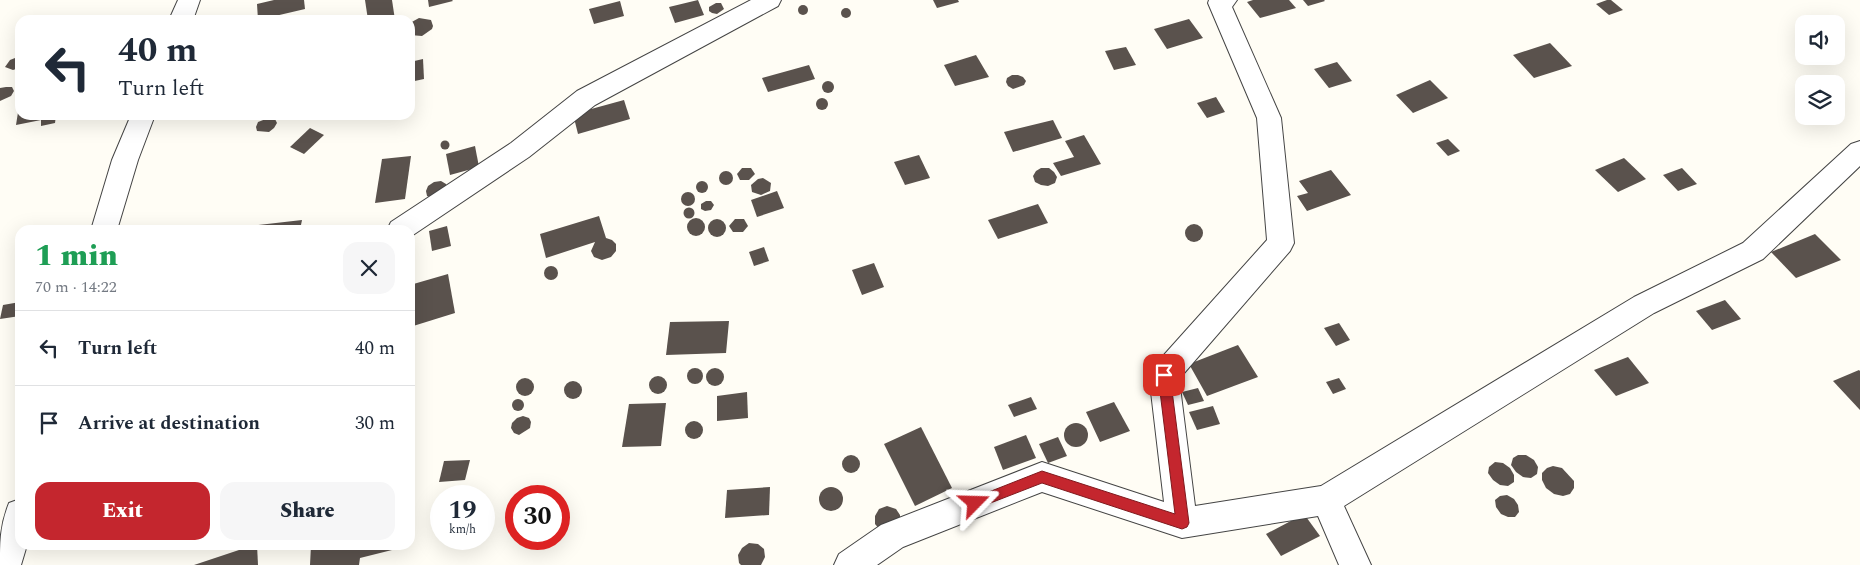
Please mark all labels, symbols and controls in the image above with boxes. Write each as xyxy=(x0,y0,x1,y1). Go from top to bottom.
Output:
map controls xyxy=(1795,15,1845,125)
button: sound xyxy=(1795,15,1845,65)
text: 40 m xyxy=(118,24,198,77)
icon: left xyxy=(35,35,100,100)
text: Turn left xyxy=(118,72,204,105)
button: layers xyxy=(1795,75,1845,125)
text: 1 min xyxy=(35,233,118,279)
button: close xyxy=(343,242,395,294)
text: 70 m · 14:22 xyxy=(35,275,117,299)
icon: left xyxy=(35,334,63,362)
text: Turn left xyxy=(78,334,157,363)
text: 40 m xyxy=(355,334,395,363)
pin xyxy=(1143,354,1185,396)
icon: arrive xyxy=(1150,361,1178,389)
icon: arrive xyxy=(35,409,63,437)
text: Arrive at destination xyxy=(78,409,260,438)
text: 30 m xyxy=(355,409,395,438)
position arrow xyxy=(948,476,1000,528)
button: Exit xyxy=(35,482,210,540)
button: Share xyxy=(220,482,395,540)
speed limit sign: 30 xyxy=(505,485,570,550)
text: 19 xyxy=(448,492,477,530)
text: km/h xyxy=(449,520,476,539)

